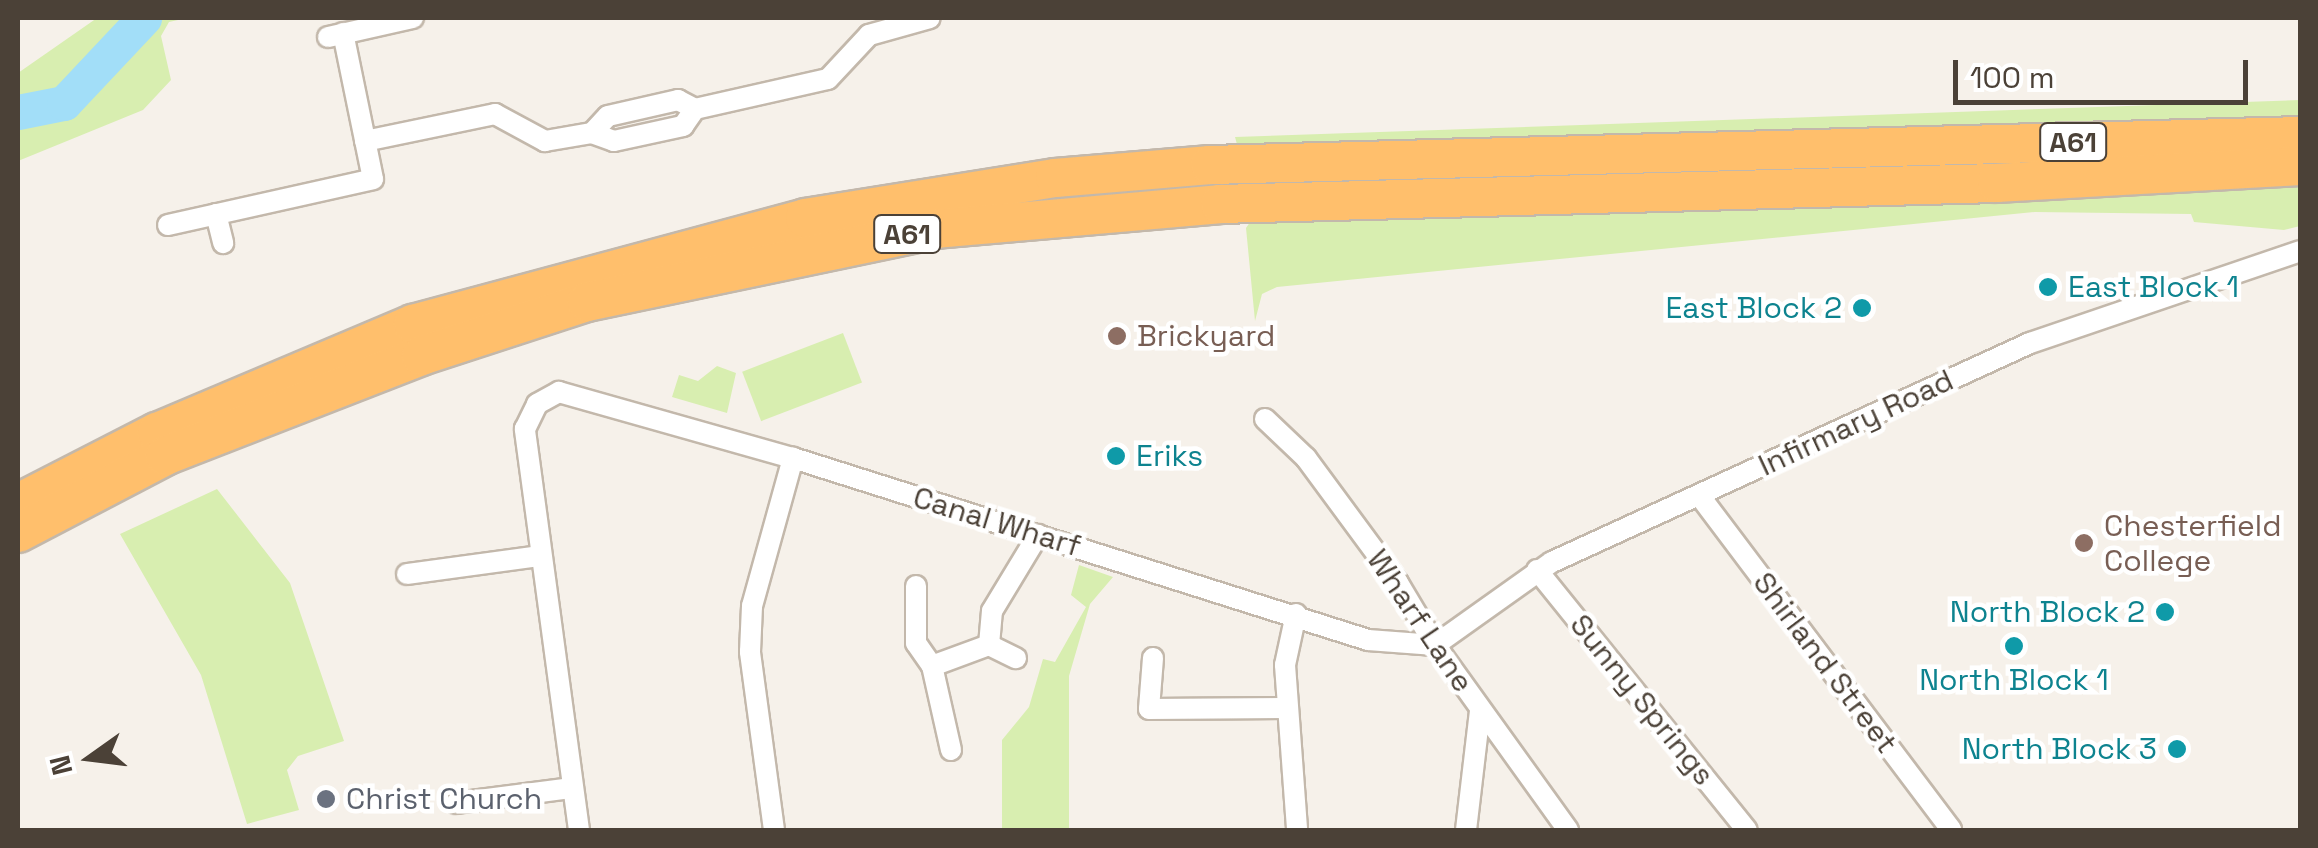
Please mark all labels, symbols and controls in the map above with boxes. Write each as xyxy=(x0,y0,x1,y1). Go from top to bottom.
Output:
scale bar xyxy=(1958,40,2253,102)
text: 100 m xyxy=(1970,58,2055,97)
road number: A61 xyxy=(2038,119,2108,165)
road number: A61 xyxy=(872,211,942,257)
place label: East Block 1 xyxy=(2068,269,2239,305)
marker: East Block 1 xyxy=(2037,276,2059,298)
place label: East Block 2 xyxy=(1665,290,1842,326)
marker: East Block 2 xyxy=(1851,297,1873,319)
place label: Brickyard xyxy=(1137,318,1275,354)
marker: Brickyard xyxy=(1106,325,1128,347)
street label: Infirmary Road xyxy=(1753,362,1959,484)
place label: Eriks xyxy=(1136,438,1203,474)
marker: Eriks xyxy=(1105,445,1127,467)
street label: Canal Wharf xyxy=(909,479,1085,565)
place label: Chesterfield College xyxy=(2104,508,2282,578)
marker: Chesterfield College xyxy=(2073,532,2095,554)
street label: Wharf Lane xyxy=(1359,543,1481,699)
street label: Shirland Street xyxy=(1745,565,1905,761)
place label: North Block 2 xyxy=(1950,594,2145,630)
marker: North Block 2 xyxy=(2154,601,2176,623)
street label: Sunny Springs xyxy=(1562,607,1722,793)
marker: North Block 1 xyxy=(2003,635,2025,657)
place label: North Block 1 xyxy=(1919,662,2109,698)
north arrow xyxy=(40,708,140,808)
place label: North Block 3 xyxy=(1962,731,2157,767)
marker: North Block 3 xyxy=(2166,738,2188,760)
text: N xyxy=(41,752,81,779)
place label: Christ Church xyxy=(346,781,542,817)
marker: Christ Church xyxy=(315,788,337,810)

